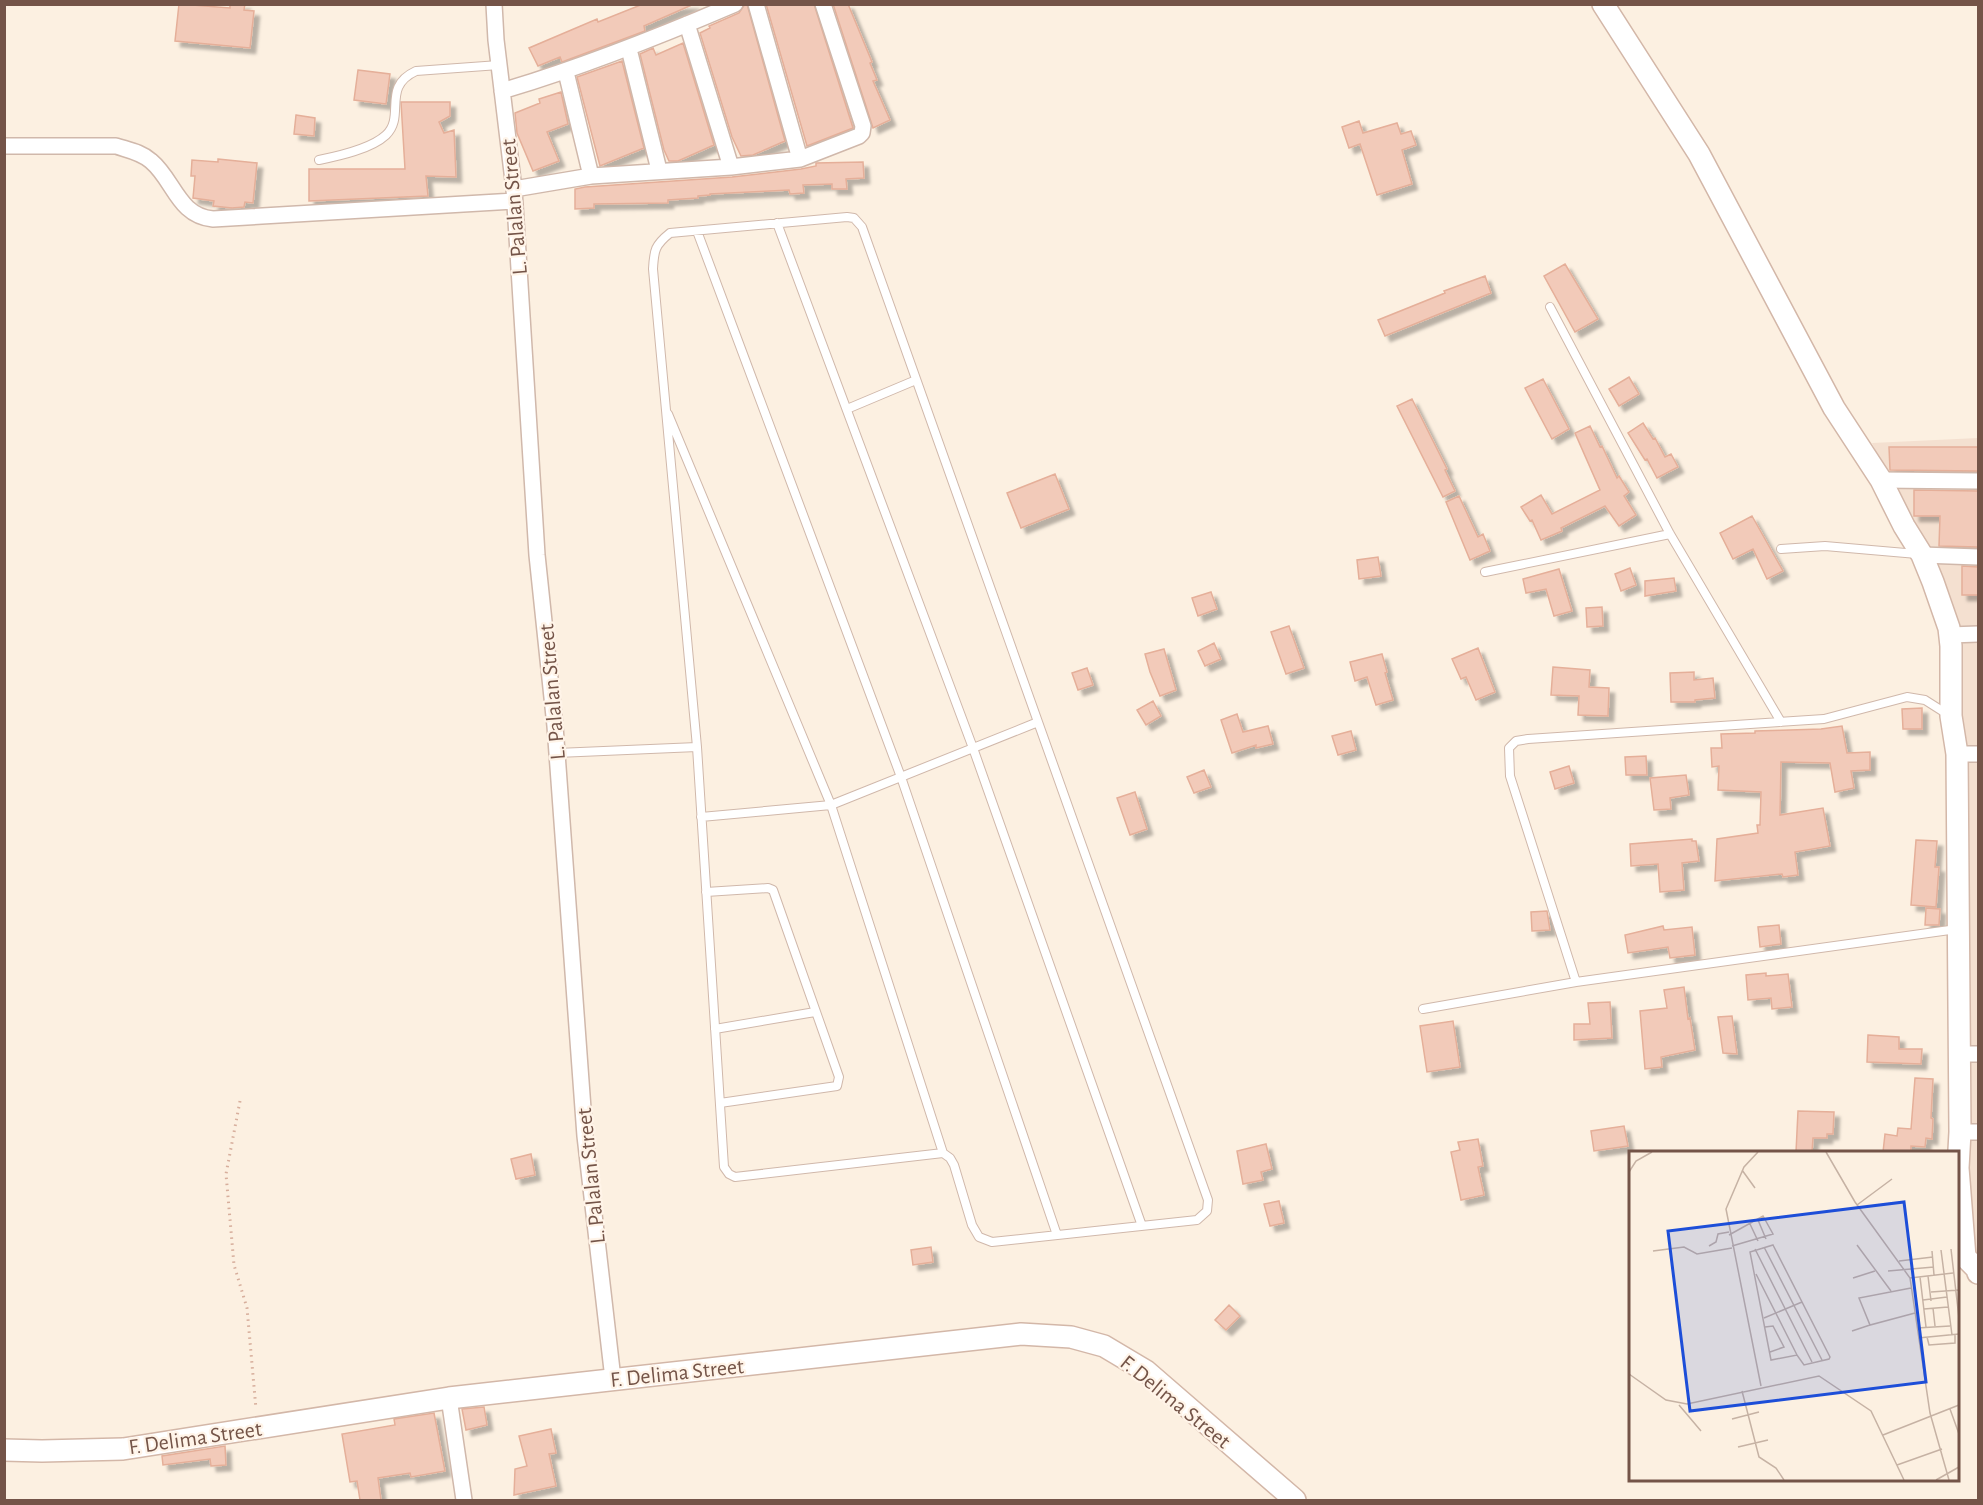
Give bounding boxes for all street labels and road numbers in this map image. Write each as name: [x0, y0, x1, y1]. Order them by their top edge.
street label: L. Palalan Street: [497, 138, 531, 276]
street label: L. Palalan Street: [535, 623, 569, 761]
street label: L. Palalan Street: [573, 1107, 609, 1245]
street label: F. Delima Street: [1116, 1351, 1234, 1453]
street label: F. Delima Street: [609, 1355, 745, 1391]
street label: F. Delima Street: [127, 1418, 263, 1458]

